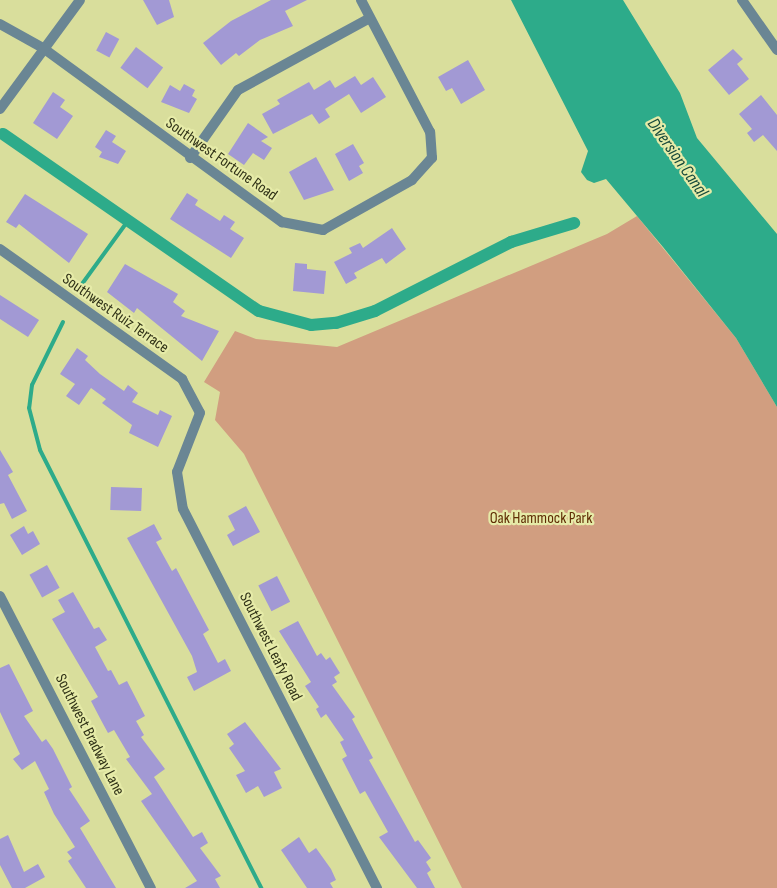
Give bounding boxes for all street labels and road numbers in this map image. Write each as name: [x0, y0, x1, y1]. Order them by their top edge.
street label: Southwest Fortune Road: [162, 114, 280, 206]
street label: Southwest Ruiz Terrace: [58, 270, 172, 358]
street label: Southwest Leafy Road: [234, 590, 306, 704]
street label: Southwest Bradway Lane: [50, 671, 128, 799]

